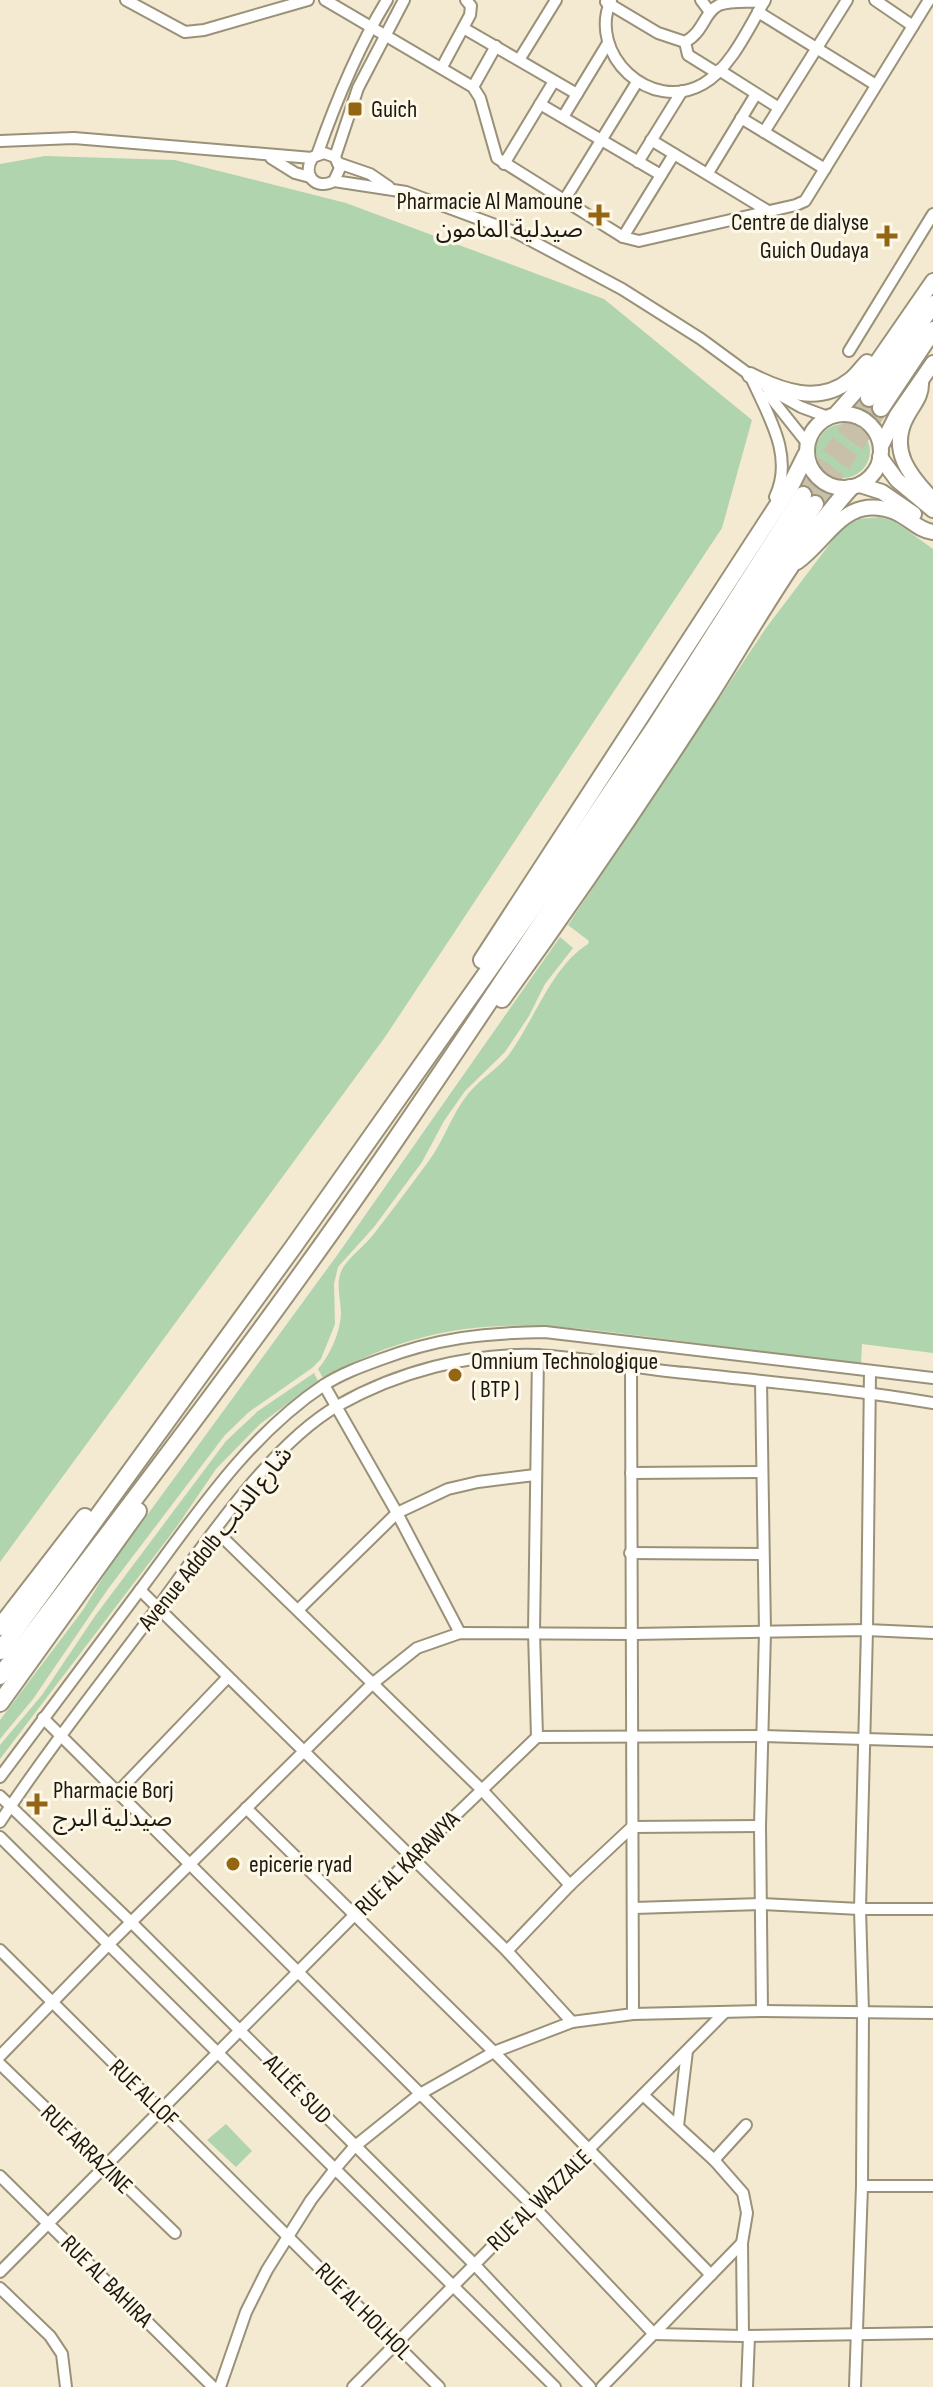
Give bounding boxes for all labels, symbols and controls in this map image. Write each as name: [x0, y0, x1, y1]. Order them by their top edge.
place label: Guich: [371, 95, 417, 124]
marker: Guich: [346, 100, 364, 118]
place label: Pharmacie Al Mamoune صيدلية المامون: [397, 187, 583, 244]
marker: Pharmacie Al Mamoune صيدلية المامون: [590, 206, 608, 224]
place label: Centre de dialyse Guich Oudaya: [731, 208, 869, 265]
marker: Centre de dialyse Guich Oudaya: [876, 225, 898, 247]
place label: Omnium Technologique ( BTP ): [471, 1347, 658, 1404]
marker: Omnium Technologique ( BTP ): [446, 1366, 464, 1384]
street label: Avenue Addolb شارع الدلب: [132, 1440, 300, 1638]
place label: Pharmacie Borj صيدلية البرج: [53, 1776, 174, 1835]
marker: Pharmacie Borj صيدلية البرج: [28, 1795, 46, 1813]
street label: RUE AL KARAWYA: [349, 1804, 466, 1922]
place label: epicerie ryad: [249, 1850, 352, 1879]
marker: epicerie ryad: [224, 1855, 242, 1873]
street label: ALLÉE SUD: [257, 2048, 338, 2130]
street label: RUE ALLOF: [103, 2053, 184, 2133]
street label: RUE ARRAZINE: [35, 2099, 139, 2200]
street label: RUE AL WAZZALE: [481, 2143, 598, 2257]
street label: RUE AL BAHIRA: [54, 2229, 159, 2334]
street label: RUE AL HOLHOL: [309, 2257, 418, 2366]

